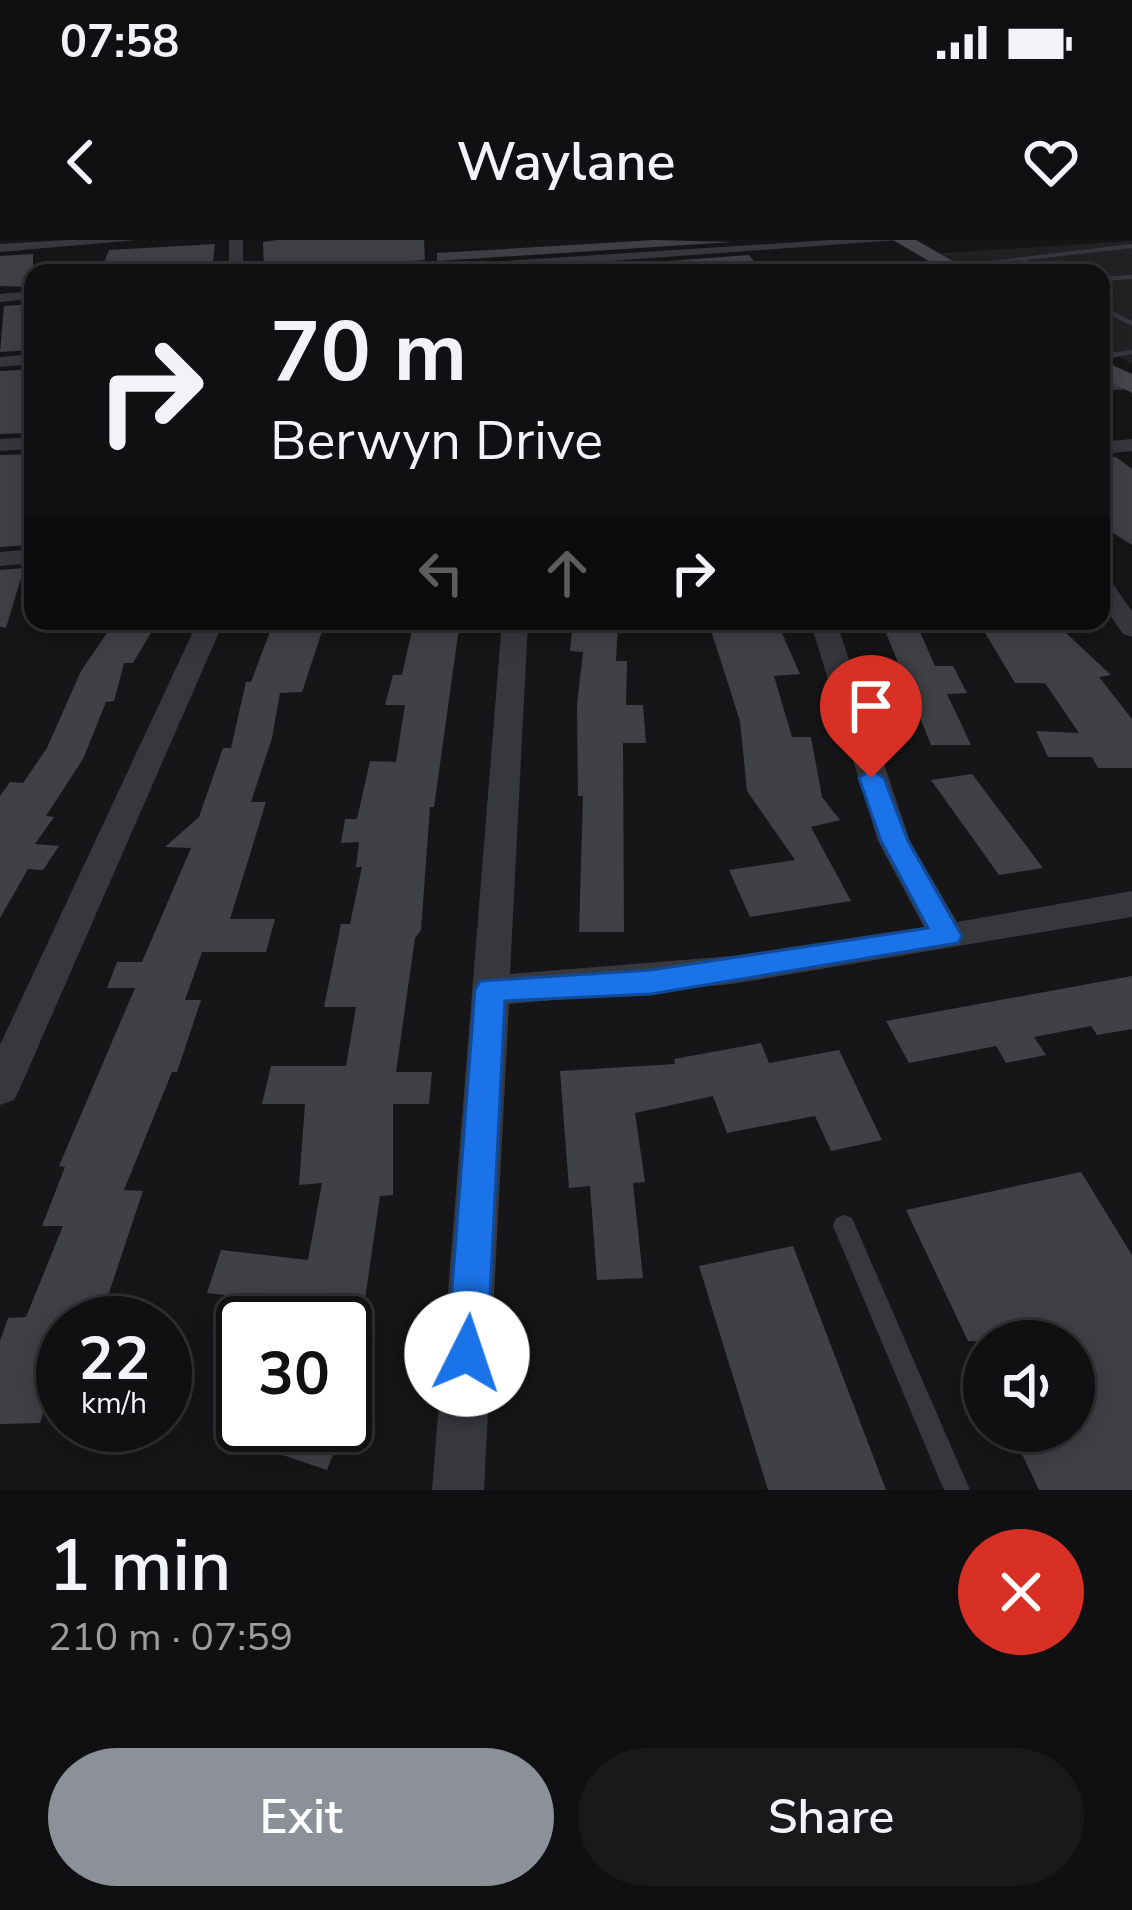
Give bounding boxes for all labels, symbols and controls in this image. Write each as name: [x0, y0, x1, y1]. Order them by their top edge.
text: 07:58: [60, 12, 179, 73]
text: Waylane: [456, 125, 676, 199]
icon: back: [48, 129, 114, 195]
icon: heart: [1018, 129, 1084, 195]
text: 70 m: [270, 295, 467, 410]
icon: right: [72, 312, 228, 468]
text: Berwyn Drive: [270, 404, 603, 478]
icon: left: [408, 540, 474, 606]
icon: ahead: [534, 540, 600, 606]
icon: right: [660, 540, 726, 606]
pin: [820, 655, 922, 778]
icon: arrive: [838, 673, 904, 739]
position arrow: [404, 1291, 530, 1417]
speed limit sign: 30: [216, 1296, 372, 1452]
text: 22: [78, 1318, 150, 1400]
map controls: [963, 1320, 1095, 1452]
button: sound: [963, 1320, 1095, 1452]
text: km/h: [81, 1383, 147, 1424]
text: 1 min: [48, 1517, 231, 1615]
button: close: [958, 1529, 1084, 1655]
text: 210 m · 07:59: [48, 1611, 293, 1664]
button: Exit: [48, 1748, 554, 1886]
button: Share: [578, 1748, 1084, 1886]

